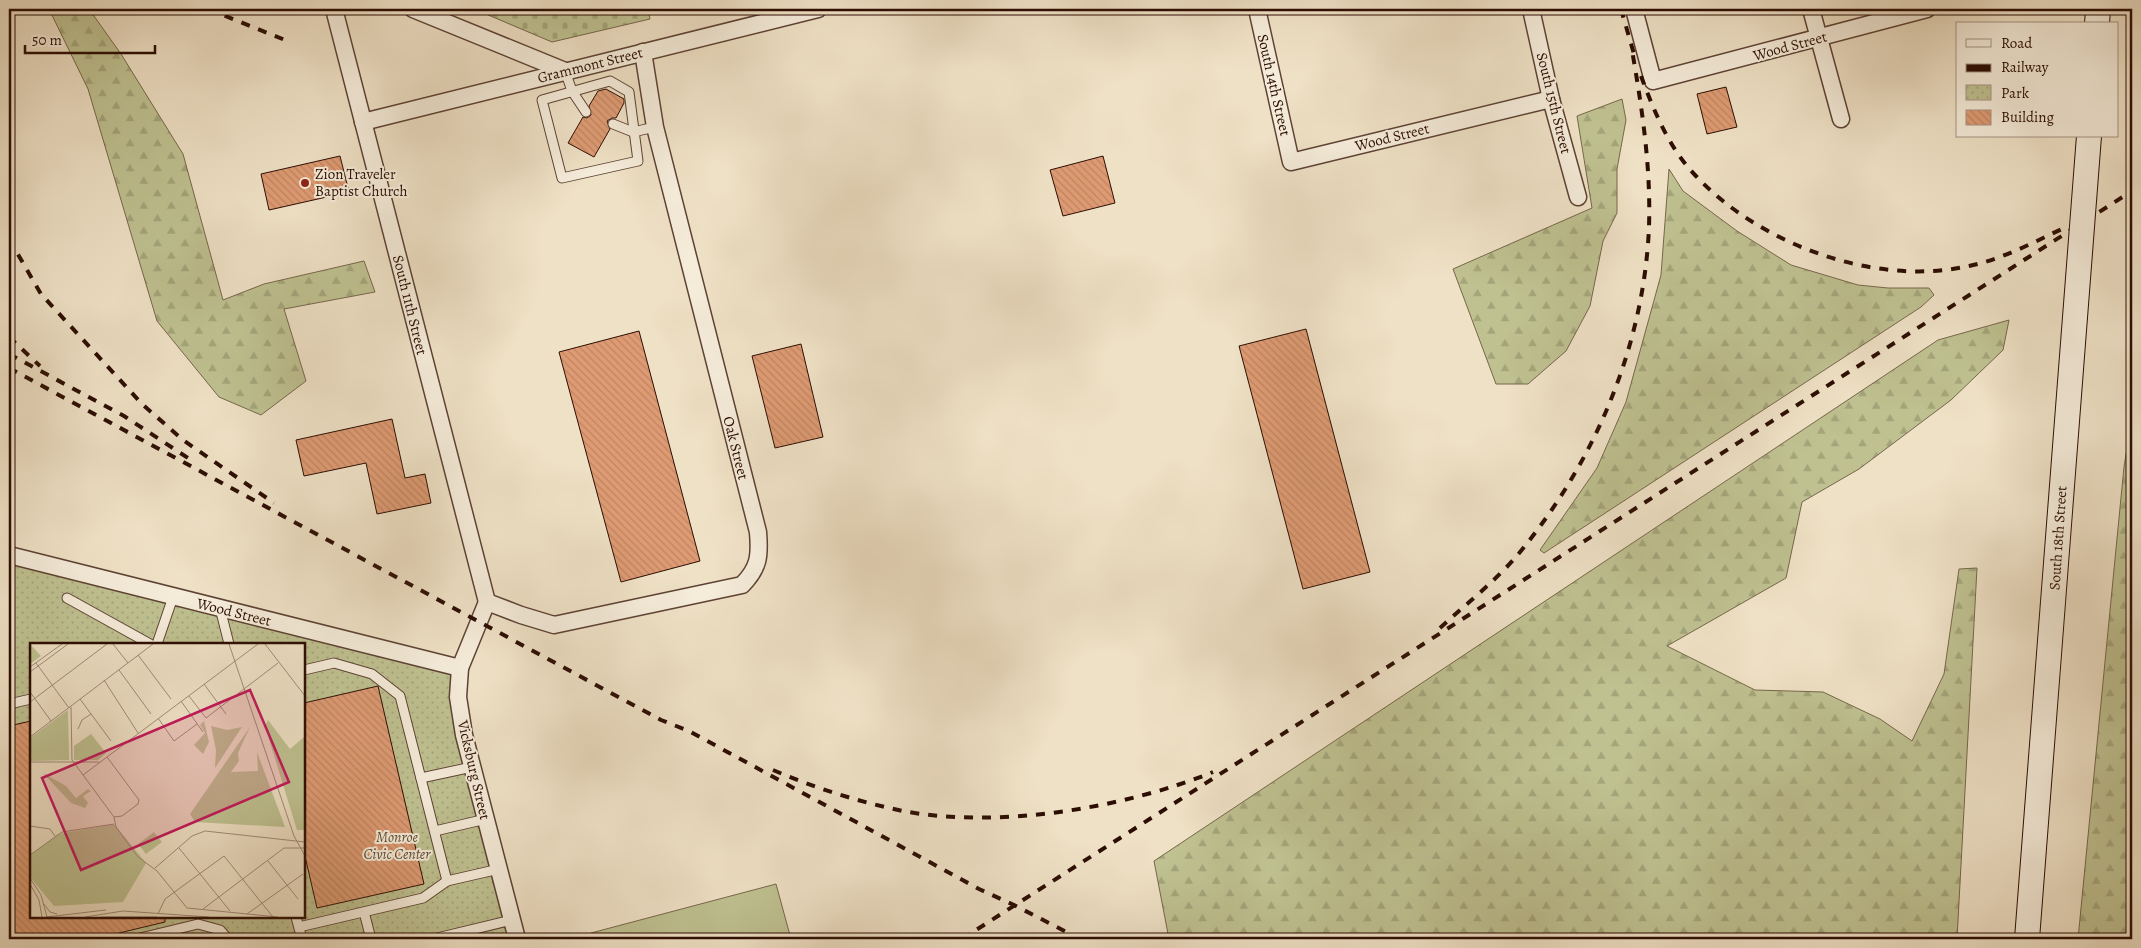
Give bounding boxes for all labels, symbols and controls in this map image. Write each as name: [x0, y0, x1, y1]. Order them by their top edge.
scale bar: [25, 22, 155, 54]
legend: [1956, 22, 2118, 138]
street label: Wood Street: [1750, 27, 1829, 66]
text: 50 m: [32, 30, 62, 50]
street label: South 14th Street: [1253, 32, 1295, 138]
text: Road: [2001, 33, 2033, 53]
street label: Grammont Street: [535, 42, 645, 88]
street label: South 15th Street: [1532, 50, 1576, 156]
text: Railway: [2001, 57, 2049, 77]
text: Park: [2001, 83, 2030, 103]
text: Building: [2001, 107, 2054, 127]
street label: Wood Street: [1352, 118, 1431, 156]
place label: Zion Traveler Baptist Church: [315, 164, 407, 201]
marker: Zion Traveler Baptist Church: [299, 177, 311, 189]
street label: South 11th Street: [388, 253, 432, 357]
street label: Oak Street: [718, 414, 754, 482]
street label: South 18th Street: [2044, 485, 2072, 591]
street label: Wood Street: [194, 593, 273, 631]
inset map: [30, 643, 305, 918]
street label: Vicksburg Street: [453, 717, 495, 822]
park label: Monroe Civic Center: [364, 827, 431, 864]

